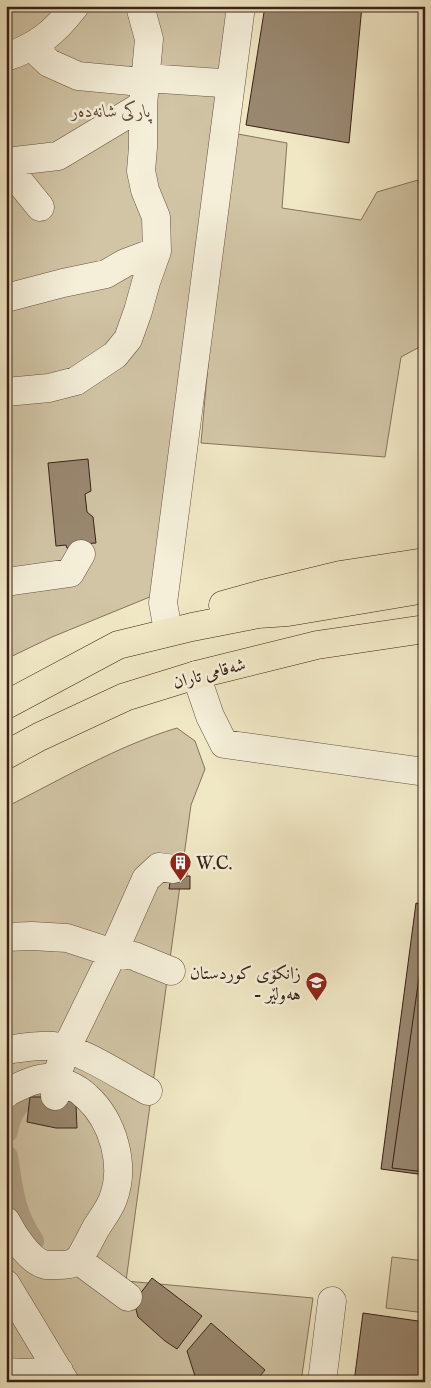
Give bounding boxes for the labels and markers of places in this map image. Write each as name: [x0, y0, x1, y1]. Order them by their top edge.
building icon: W.C.: [168, 851, 192, 882]
place label: W.C.: [196, 853, 232, 876]
place label: زانکۆی کوردستان - هەولێر: [190, 963, 301, 1007]
school or university icon: زانکۆی کوردستان - هەولێر: [305, 971, 329, 1002]

